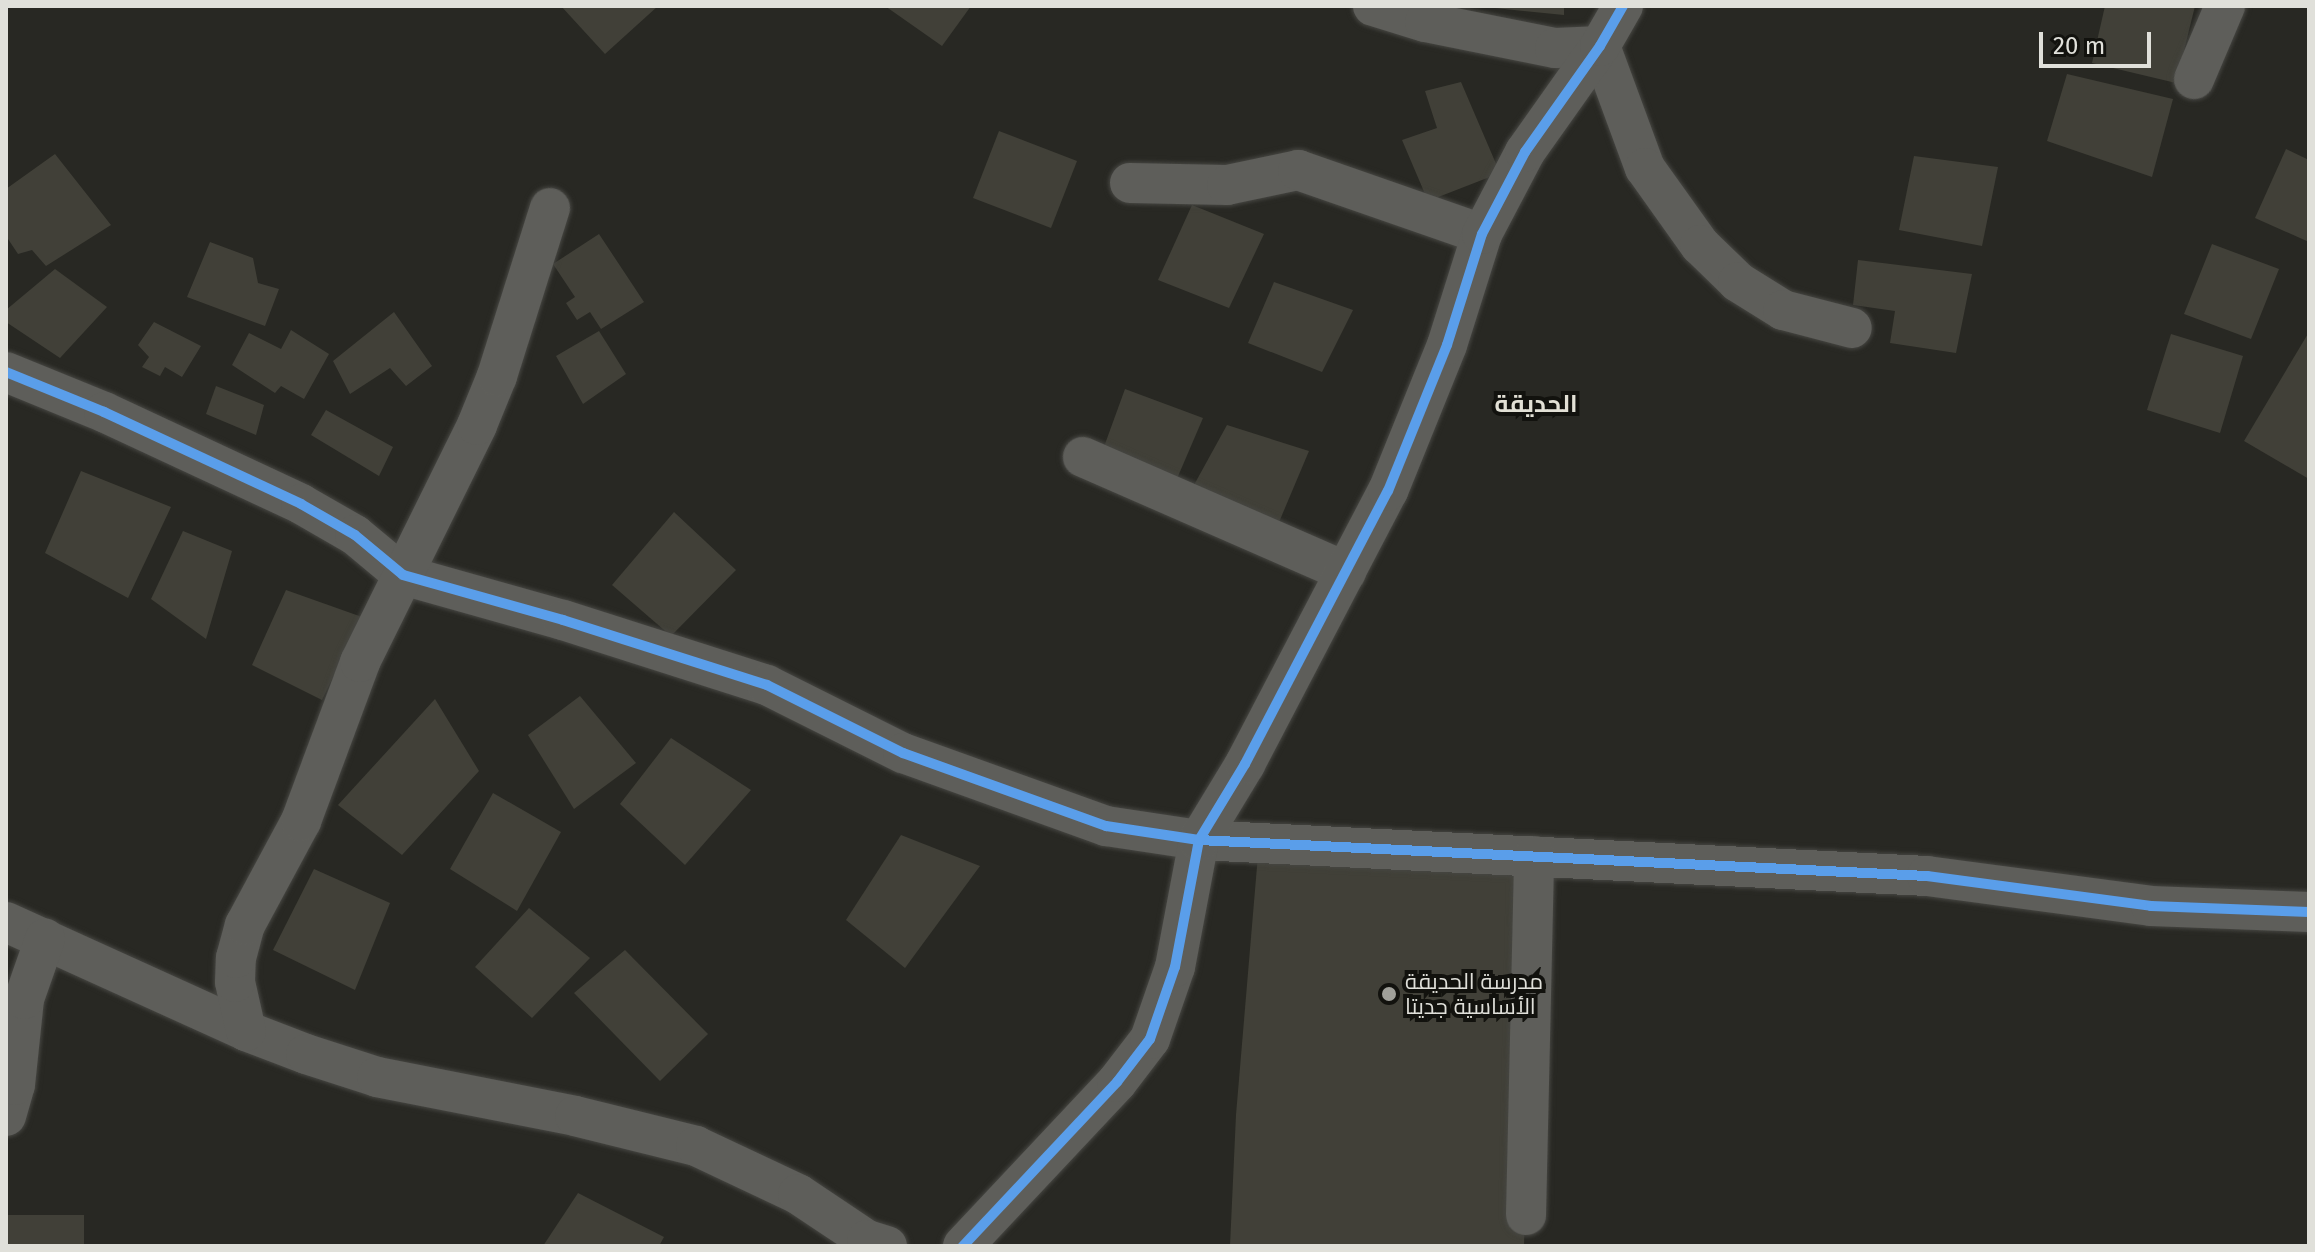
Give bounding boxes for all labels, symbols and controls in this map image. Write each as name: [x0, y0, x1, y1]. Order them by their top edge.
scale bar: [2043, 16, 2155, 66]
text: 20 m: [2053, 32, 2105, 60]
district label: الحديقة: [1495, 391, 1577, 419]
place label: مدرسة الحديقة الأساسية جديتا: [1405, 968, 1543, 1020]
marker: مدرسة الحديقة الأساسية جديتا: [1380, 985, 1398, 1003]

